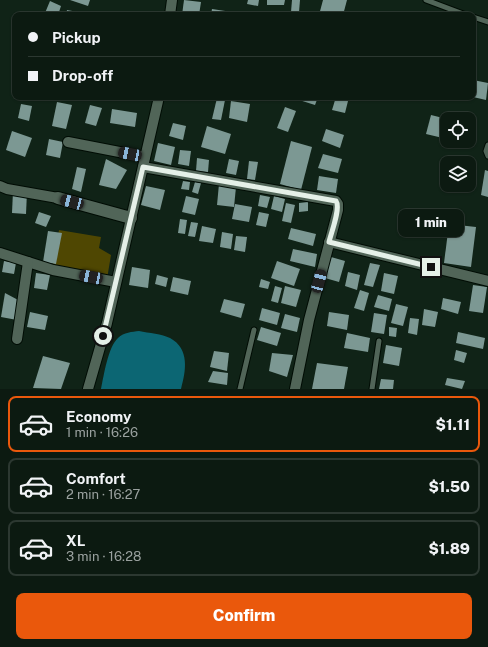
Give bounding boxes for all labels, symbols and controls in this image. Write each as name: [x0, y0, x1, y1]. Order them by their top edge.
text: Pickup: [52, 29, 101, 46]
text: Drop-off: [52, 67, 113, 84]
map controls: [440, 112, 476, 192]
button: locate: [440, 112, 476, 148]
car: [117, 146, 143, 162]
button: layers: [440, 156, 476, 192]
car: [59, 193, 85, 211]
callout: 1 min: [398, 209, 464, 237]
text: 1 min: [415, 215, 447, 230]
route end: [422, 258, 440, 276]
car: [310, 268, 328, 294]
car: [78, 269, 104, 285]
route start: [94, 327, 112, 345]
icon: car: [18, 406, 54, 442]
text: Economy: [66, 408, 131, 425]
text: $1.11: [436, 416, 470, 433]
text: 1 min · 16:26: [66, 425, 138, 440]
icon: car: [18, 468, 54, 504]
text: Comfort: [66, 470, 126, 487]
text: $1.50: [428, 478, 470, 495]
text: 2 min · 16:27: [66, 487, 140, 502]
icon: car: [18, 530, 54, 566]
text: XL: [66, 532, 85, 549]
text: $1.89: [428, 540, 470, 557]
text: 3 min · 16:28: [66, 549, 141, 564]
button: Confirm: [16, 593, 472, 639]

